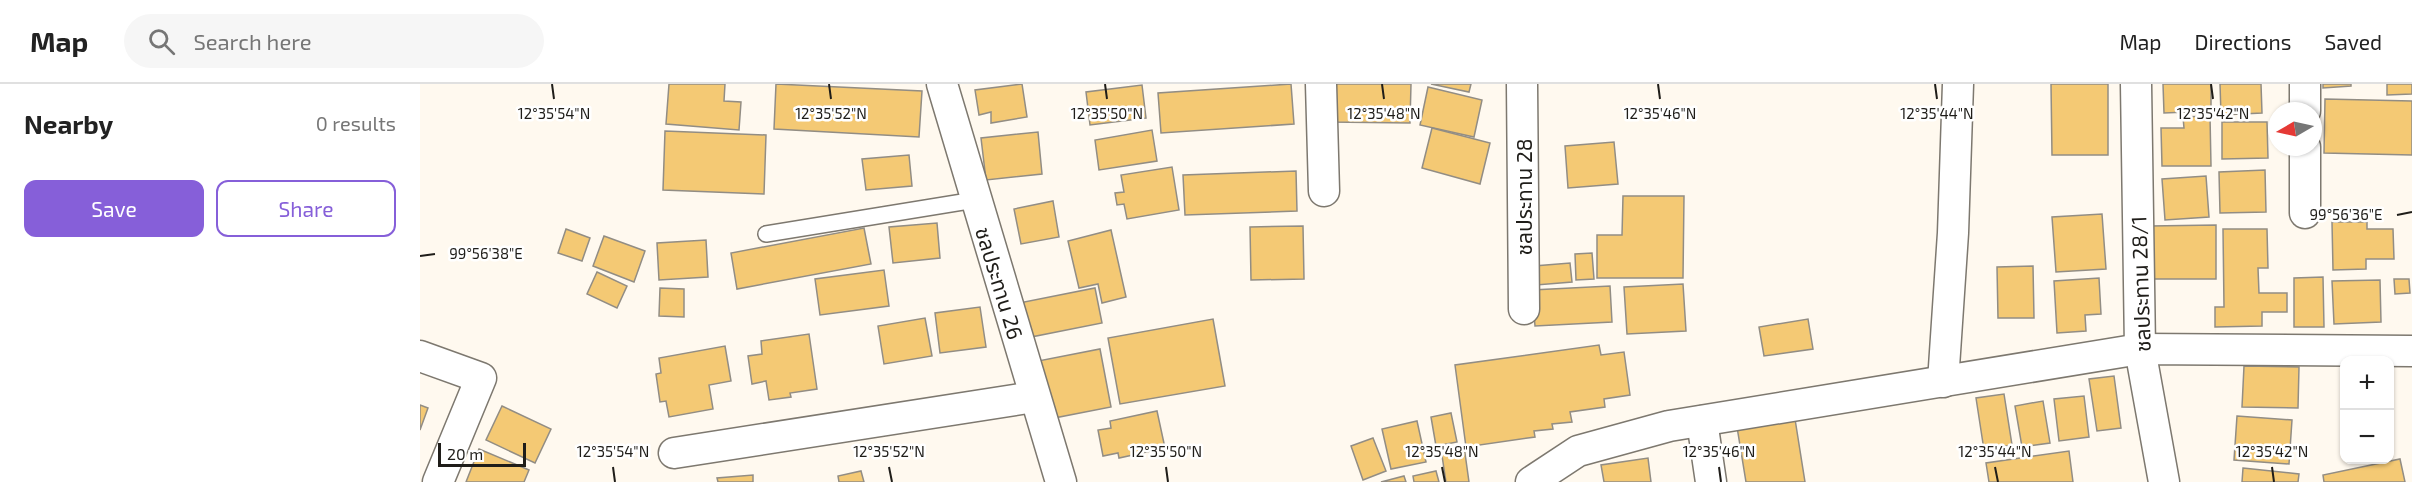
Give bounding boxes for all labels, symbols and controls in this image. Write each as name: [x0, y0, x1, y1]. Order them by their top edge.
search box: [124, 14, 544, 68]
text: Map: [30, 24, 88, 58]
icon: search: [145, 25, 178, 58]
text: Search here: [193, 28, 312, 54]
text: Map: [2119, 29, 2162, 54]
text: Directions: [2195, 29, 2291, 54]
text: Saved: [2324, 29, 2382, 54]
north arrow: [2268, 102, 2322, 156]
text: 12°35'54"N: [518, 104, 590, 122]
text: 12°35'52"N: [795, 104, 867, 122]
text: 12°35'50"N: [1071, 104, 1143, 122]
text: 12°35'48"N: [1347, 104, 1421, 122]
text: 12°35'46"N: [1624, 104, 1696, 122]
text: 12°35'44"N: [1900, 104, 1974, 122]
text: 12°35'42"N: [2177, 104, 2249, 122]
text: Nearby: [24, 108, 113, 139]
text: 0 results: [316, 111, 396, 135]
street label: ชลประทาน 28: [1511, 138, 1536, 256]
button: Save: [24, 180, 204, 237]
button: Share: [216, 180, 396, 237]
text: 99°56'36"E: [2310, 205, 2382, 223]
street label: ชลประทาน 28/1: [2125, 215, 2155, 353]
street label: ชลประทาน 26: [971, 224, 1029, 342]
text: 99°56'38"E: [449, 244, 523, 262]
map controls: [2340, 356, 2394, 464]
button: +: [2340, 356, 2394, 410]
button: −: [2340, 410, 2394, 464]
scale bar: [438, 440, 526, 468]
text: 12°35'54"N: [577, 442, 649, 460]
text: 12°35'52"N: [853, 442, 925, 460]
text: 12°35'50"N: [1130, 442, 1202, 460]
text: 12°35'48"N: [1405, 442, 1479, 460]
text: 12°35'46"N: [1683, 442, 1755, 460]
text: 12°35'44"N: [1958, 442, 2032, 460]
text: 12°35'42"N: [2236, 442, 2308, 460]
text: 20 m: [447, 444, 483, 463]

